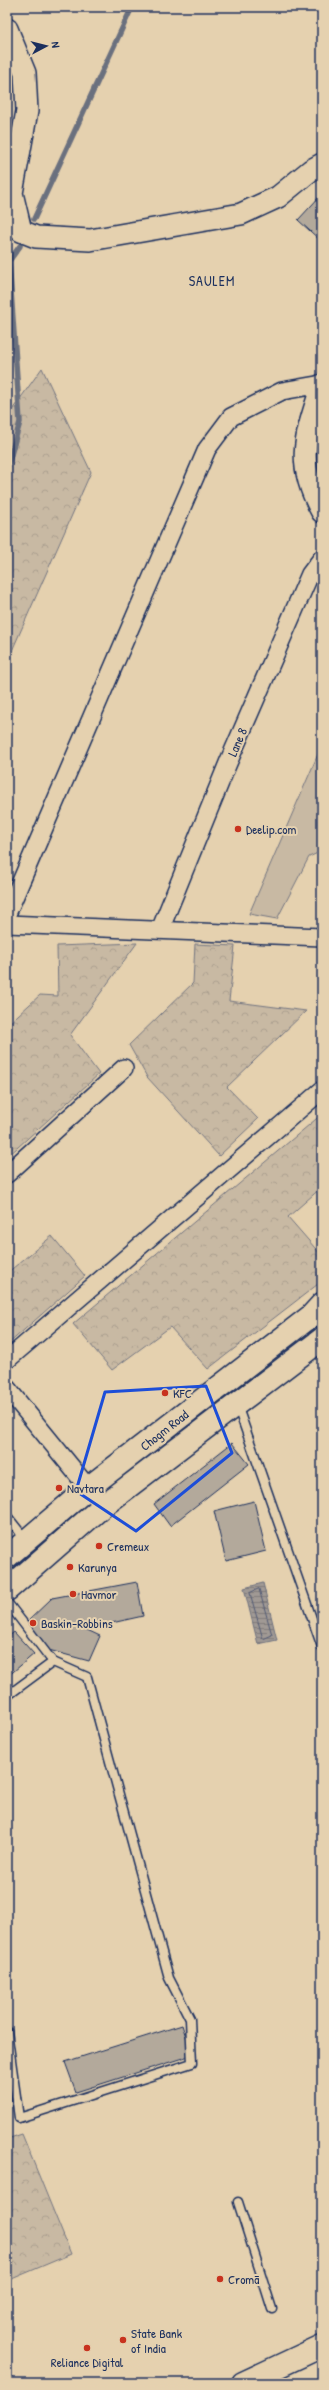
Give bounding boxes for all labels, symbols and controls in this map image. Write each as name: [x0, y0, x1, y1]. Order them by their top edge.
north arrow: [26, 26, 66, 66]
text: N: [49, 41, 63, 49]
district label: SAULEM: [189, 271, 235, 290]
street label: Lane 8: [223, 725, 251, 759]
place label: Deelip.com: [246, 820, 297, 838]
marker: Deelip.com: [233, 824, 243, 834]
place label: KFC: [173, 1384, 192, 1402]
marker: KFC: [160, 1388, 170, 1398]
street label: Chogm Road: [136, 1405, 192, 1455]
place label: Navtara: [67, 1479, 104, 1497]
marker: Navtara: [54, 1483, 64, 1493]
place label: Cremeux: [107, 1537, 150, 1555]
marker: Cremeux: [94, 1541, 104, 1551]
place label: Karunya: [78, 1558, 117, 1576]
marker: Karunya: [65, 1562, 75, 1572]
place label: Havmor: [81, 1585, 116, 1603]
marker: Havmor: [68, 1589, 78, 1599]
place label: Baskin-Robbins: [41, 1614, 113, 1632]
marker: Baskin-Robbins: [28, 1618, 38, 1628]
place label: Cromā: [228, 2270, 259, 2288]
marker: Cromā: [215, 2274, 225, 2284]
place label: State Bank of India: [131, 2324, 183, 2357]
marker: State Bank of India: [118, 2335, 128, 2345]
marker: Reliance Digital: [82, 2343, 92, 2353]
place label: Reliance Digital: [51, 2353, 124, 2371]

